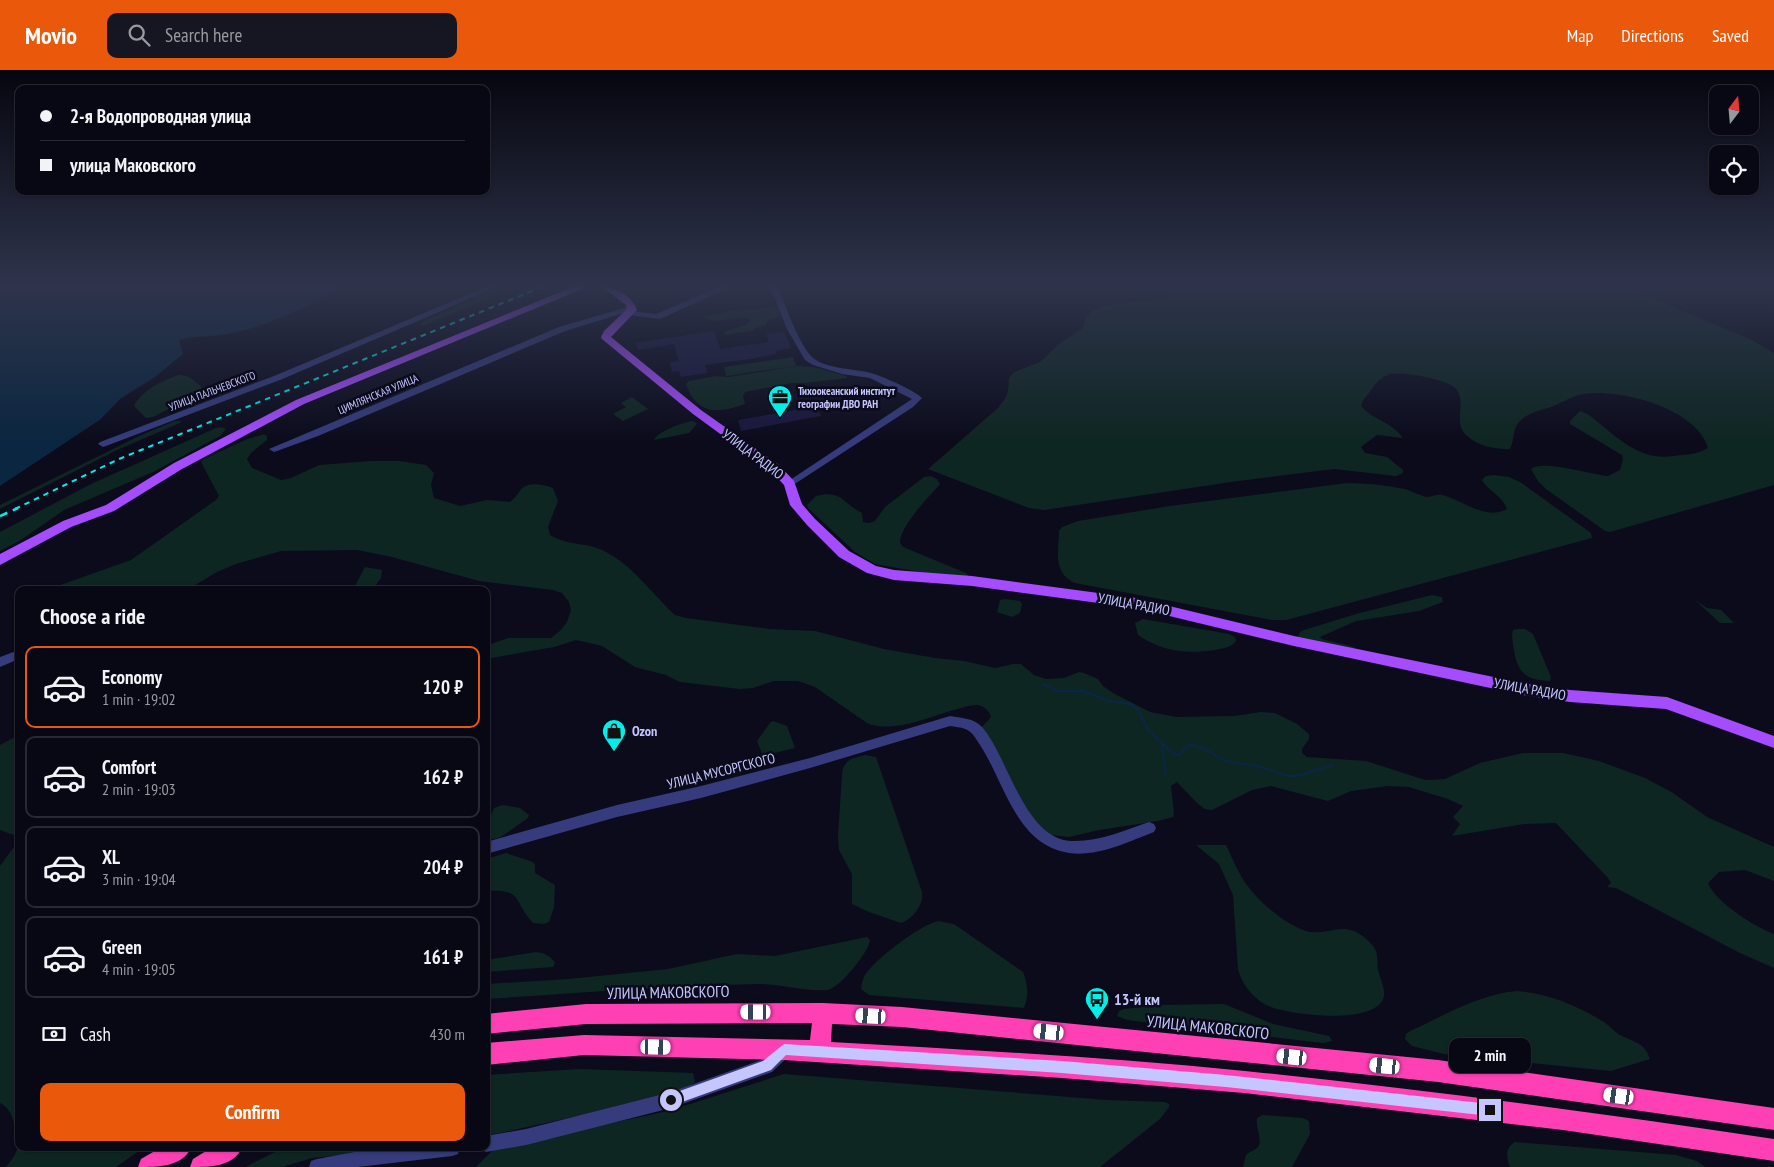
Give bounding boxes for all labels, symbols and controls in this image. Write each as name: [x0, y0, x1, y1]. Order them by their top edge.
search box: [107, 13, 457, 58]
text: Movio: [25, 20, 77, 51]
icon: search: [125, 21, 153, 49]
text: Search here: [165, 23, 242, 47]
text: Map: [1567, 24, 1593, 47]
text: Directions: [1621, 24, 1684, 47]
text: Saved: [1712, 24, 1749, 47]
north arrow: [1709, 85, 1759, 135]
map controls: [1709, 85, 1759, 195]
text: 2-я Водопроводная улица: [70, 104, 251, 128]
button: locate: [1709, 145, 1759, 195]
text: улица Маковского: [70, 153, 196, 177]
street label: УЛИЦА ПАЛЬЧЕВСКОГО: [167, 368, 257, 414]
street label: ЦИМЛЯНСКАЯ УЛИЦА: [336, 370, 421, 417]
office icon: Тихоокеанский институт географии ДВО РАН: [767, 384, 793, 418]
place label: Тихоокеанский институт географии ДВО РАН: [798, 384, 895, 411]
street label: УЛИЦА РАДИО: [719, 425, 788, 483]
street label: УЛИЦА РАДИО: [1097, 589, 1172, 619]
text: Choose a ride: [40, 602, 145, 630]
icon: car: [42, 665, 87, 710]
text: Economy: [102, 665, 162, 689]
street label: УЛИЦА РАДИО: [1493, 674, 1568, 704]
text: 120 ₽: [423, 675, 463, 699]
text: 1 min · 19:02: [102, 689, 176, 709]
shop icon: Ozon: [601, 718, 627, 752]
place label: Ozon: [632, 722, 657, 740]
street label: УЛИЦА МУСОРГСКОГО: [665, 749, 777, 793]
icon: car: [42, 755, 87, 800]
text: Comfort: [102, 755, 156, 779]
text: 162 ₽: [423, 765, 463, 789]
text: 2 min · 19:03: [102, 779, 176, 799]
icon: car: [42, 845, 87, 890]
text: XL: [102, 845, 120, 869]
text: 204 ₽: [423, 855, 463, 879]
text: 3 min · 19:04: [102, 869, 176, 889]
icon: car: [42, 935, 87, 980]
text: Green: [102, 935, 142, 959]
text: 161 ₽: [423, 945, 463, 969]
text: 4 min · 19:05: [102, 959, 176, 979]
street label: УЛИЦА МАКОВСКОГО: [606, 981, 730, 1003]
bus stop icon: 13-й км: [1084, 986, 1110, 1020]
place label: 13-й км: [1114, 989, 1160, 1009]
car: [741, 1005, 771, 1020]
car: [855, 1008, 886, 1024]
street label: УЛИЦА МАКОВСКОГО: [1146, 1011, 1270, 1043]
icon: cash: [40, 1020, 68, 1048]
text: Cash: [80, 1022, 111, 1046]
car: [1033, 1023, 1064, 1041]
text: 430 m: [430, 1024, 465, 1044]
callout: 2 min: [1449, 1038, 1531, 1072]
car: [640, 1039, 671, 1055]
text: 2 min: [1474, 1045, 1506, 1065]
car: [1276, 1048, 1307, 1066]
car: [1369, 1057, 1400, 1075]
button: Confirm: [40, 1083, 465, 1141]
car: [1603, 1086, 1634, 1106]
route start: [660, 1089, 682, 1111]
route end: [1479, 1099, 1501, 1121]

